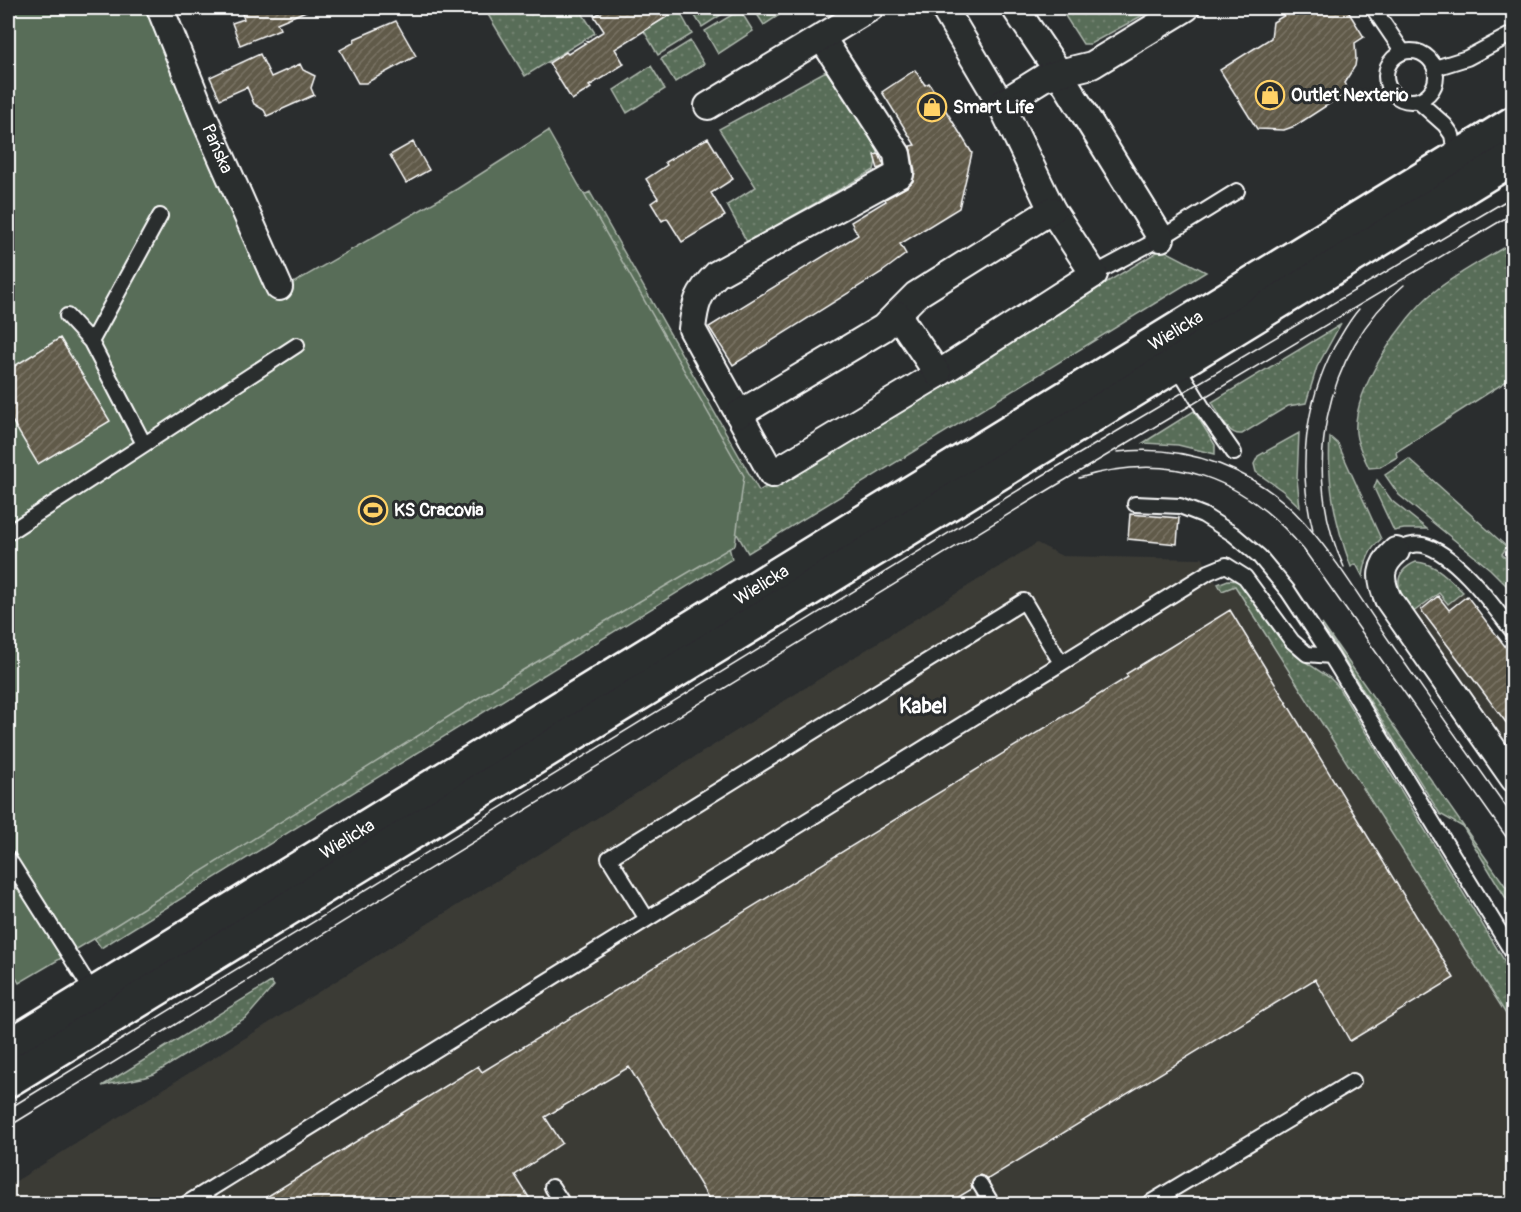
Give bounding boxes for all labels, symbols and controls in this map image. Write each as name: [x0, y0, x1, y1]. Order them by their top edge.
shop icon: Outlet Nexterio: [1254, 79, 1286, 111]
place label: Outlet Nexterio: [1291, 84, 1409, 107]
shop icon: Smart Life: [916, 91, 948, 123]
place label: Smart Life: [953, 96, 1035, 119]
street label: Pańska: [196, 120, 238, 177]
street label: Wielicka: [1144, 305, 1208, 356]
sports icon: KS Cracovia: [357, 494, 389, 526]
place label: KS Cracovia: [394, 499, 484, 522]
street label: Wielicka: [730, 560, 793, 611]
district label: Kabel: [899, 693, 947, 720]
street label: Wielicka: [316, 814, 379, 865]

